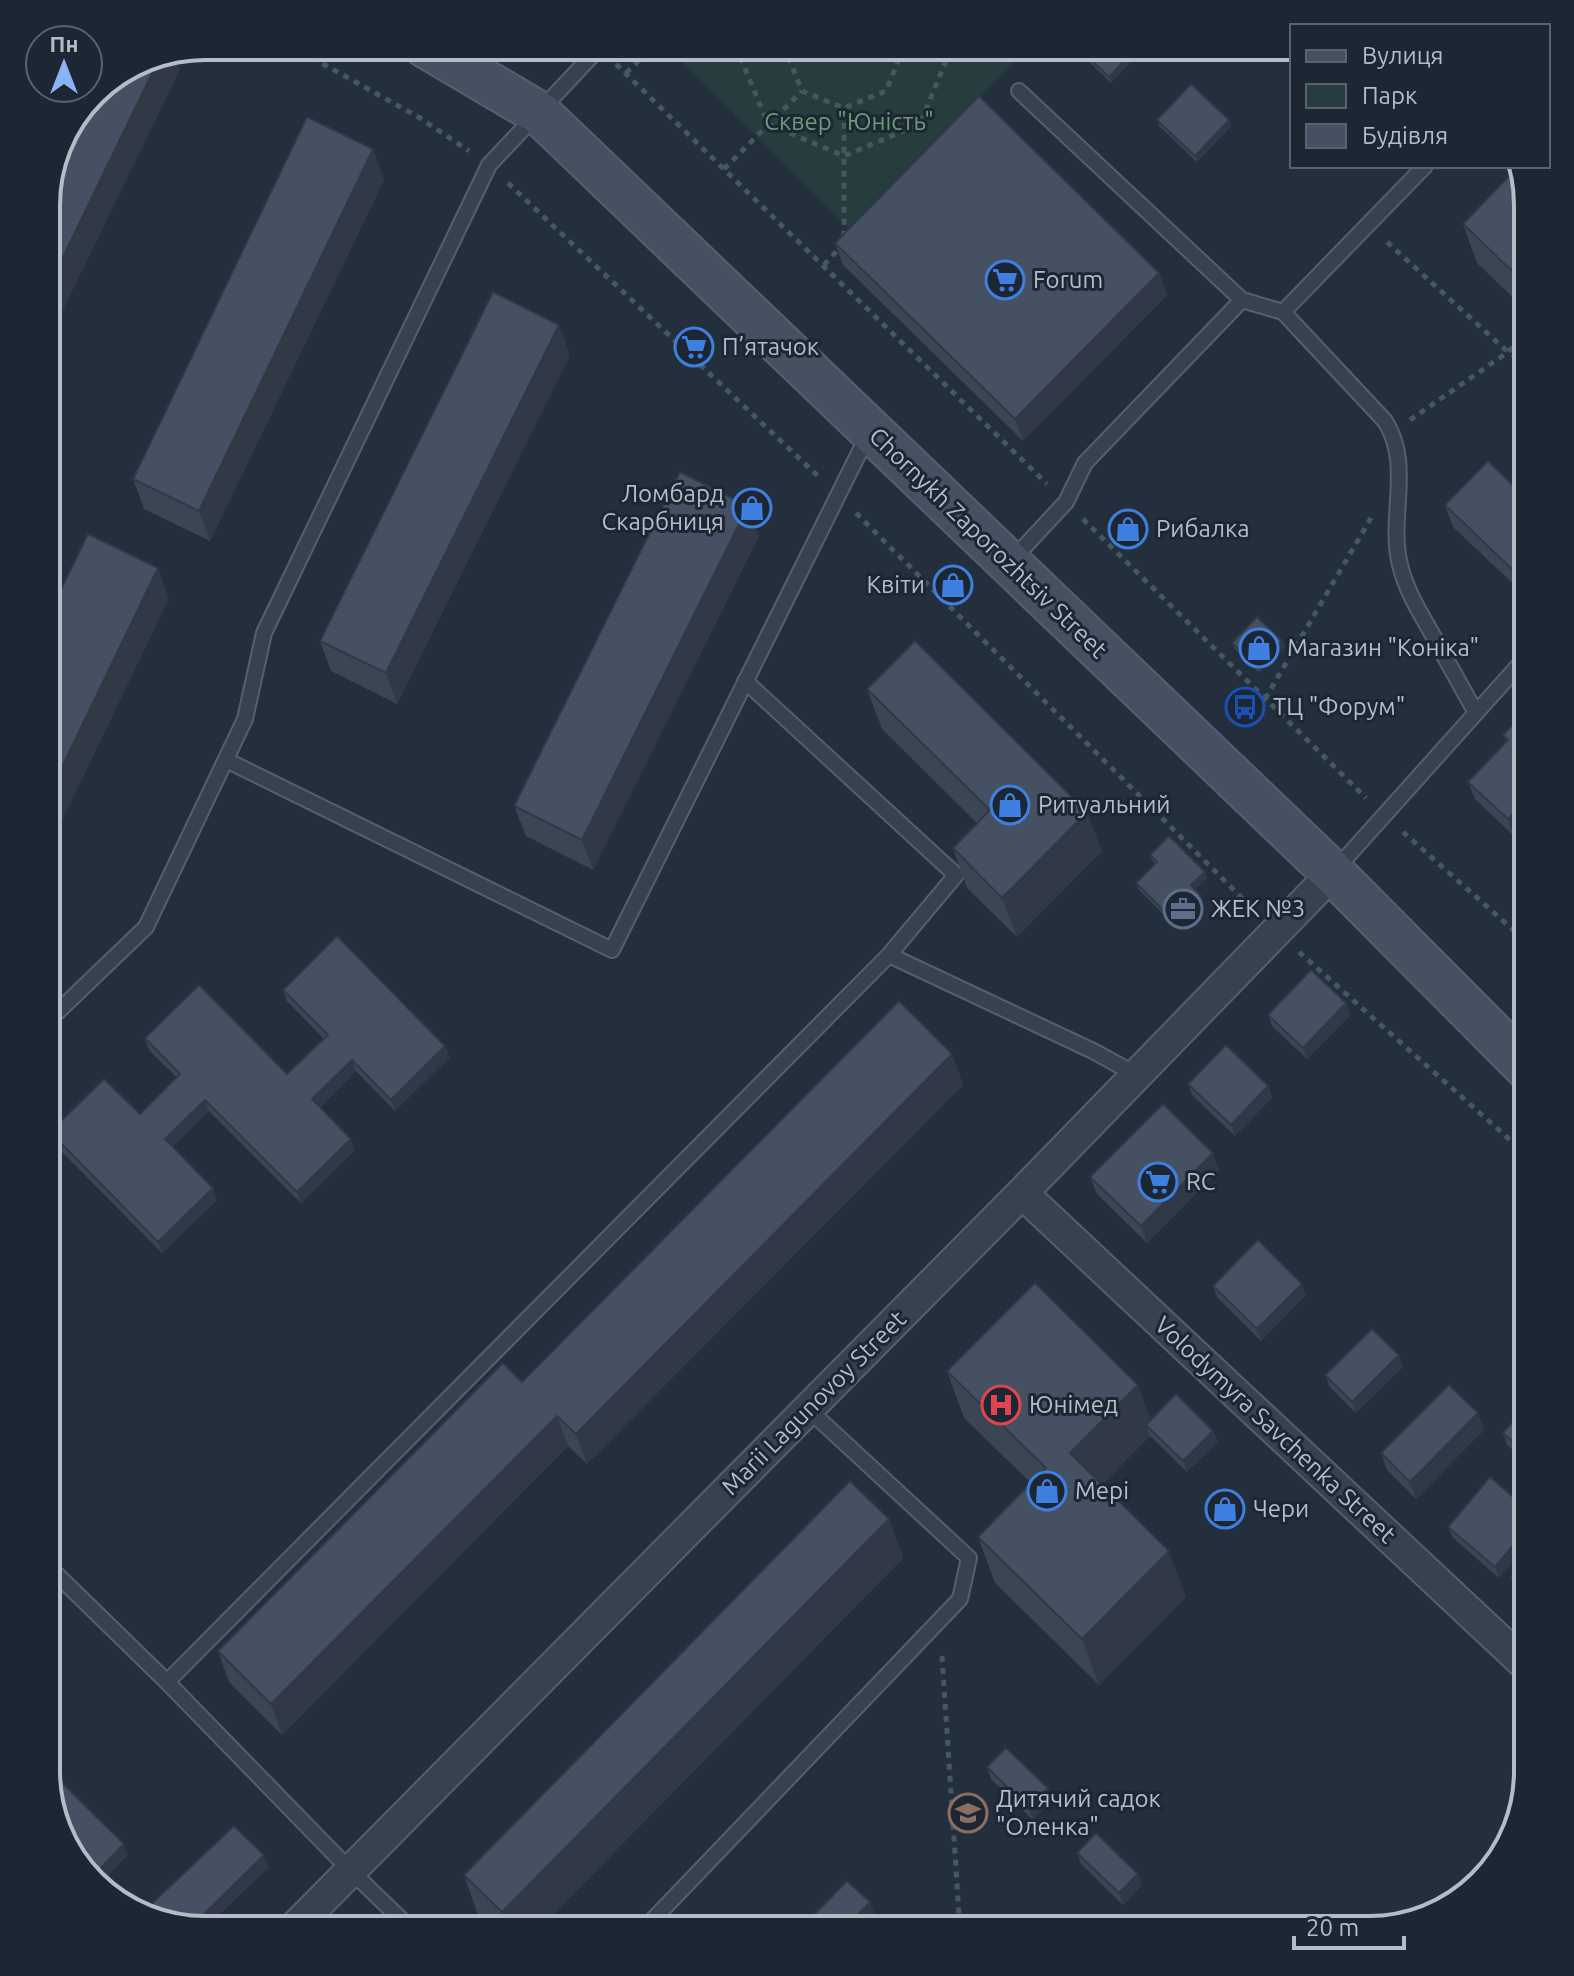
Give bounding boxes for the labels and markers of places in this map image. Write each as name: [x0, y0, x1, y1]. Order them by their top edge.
supermarket icon: Forum: [984, 259, 1026, 301]
place label: Forum: [1033, 266, 1103, 293]
supermarket icon: П’ятачок: [673, 326, 715, 368]
place label: П’ятачок: [722, 333, 819, 360]
place label: Ломбард Скарбниця: [601, 480, 724, 535]
shop icon: Ломбард Скарбниця: [731, 487, 773, 529]
shop icon: Рибалка: [1107, 508, 1149, 550]
place label: Рибалка: [1156, 515, 1250, 542]
shop icon: Квіти: [932, 564, 974, 606]
place label: Квіти: [866, 571, 925, 598]
shop icon: Магазин "Коніка": [1238, 627, 1280, 669]
place label: Магазин "Коніка": [1287, 634, 1479, 661]
bus stop icon: ТЦ "Форум": [1224, 686, 1266, 728]
place label: ТЦ "Форум": [1273, 693, 1405, 720]
shop icon: Ритуальний: [989, 784, 1031, 826]
place label: Ритуальний: [1038, 791, 1171, 818]
office icon: ЖЕК №3: [1162, 888, 1204, 930]
place label: ЖЕК №3: [1211, 895, 1305, 922]
supermarket icon: RC: [1137, 1161, 1179, 1203]
place label: RC: [1186, 1168, 1216, 1195]
hospital icon: Юнімед: [980, 1384, 1022, 1426]
place label: Юнімед: [1029, 1391, 1118, 1418]
shop icon: Мері: [1026, 1470, 1068, 1512]
place label: Мері: [1075, 1477, 1129, 1504]
shop icon: Чери: [1204, 1488, 1246, 1530]
place label: Чери: [1253, 1495, 1309, 1522]
place label: Дитячий садок "Оленка": [996, 1785, 1161, 1840]
school or university icon: Дитячий садок "Оленка": [947, 1792, 989, 1834]

